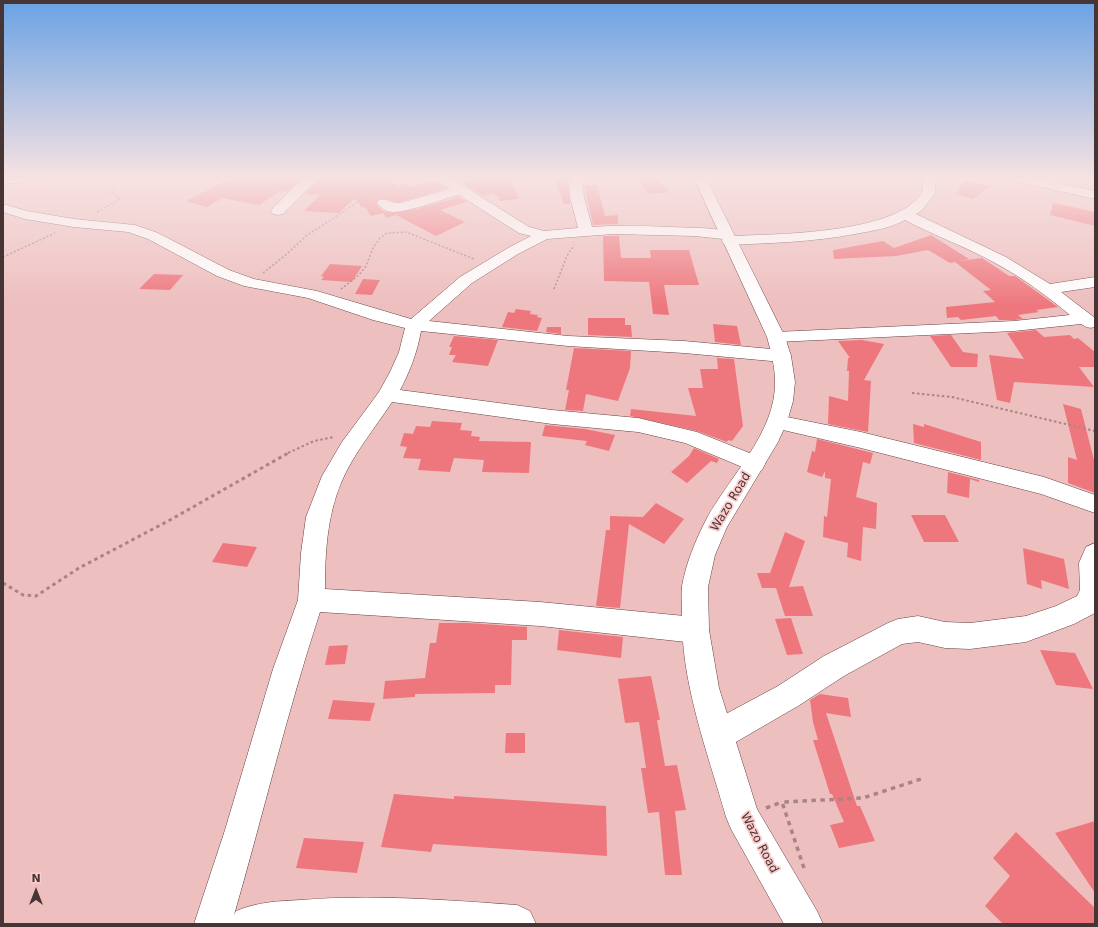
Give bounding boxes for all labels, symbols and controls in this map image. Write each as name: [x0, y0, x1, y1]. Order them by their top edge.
street label: Wazo Road: [708, 470, 754, 534]
street label: Wazo Road: [737, 810, 781, 876]
north arrow: [16, 871, 56, 911]
text: N: [31, 872, 41, 885]

